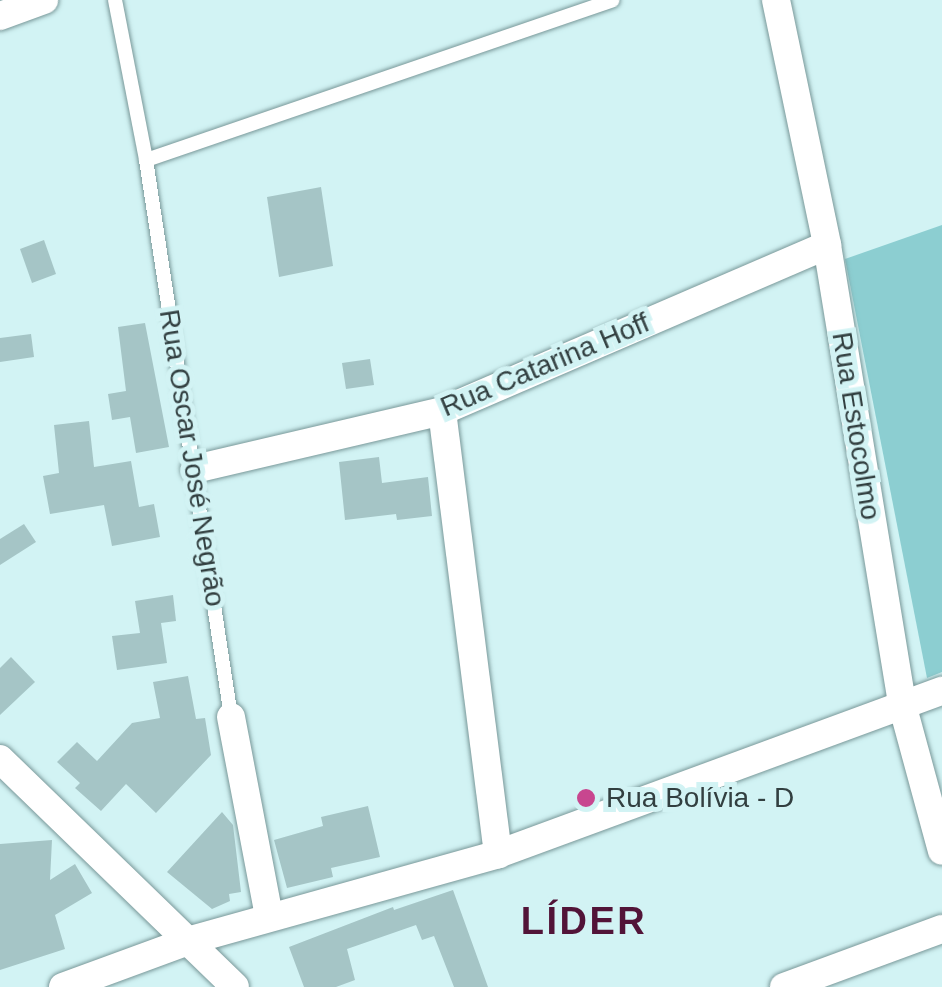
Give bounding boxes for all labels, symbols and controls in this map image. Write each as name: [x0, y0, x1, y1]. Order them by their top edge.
street label: Rua Catarina Hoff: [436, 306, 654, 424]
street label: Rua Oscar José Negrão: [152, 307, 232, 609]
street label: Rua Estocolmo: [825, 330, 887, 522]
place label: Rua Bolívia - D: [606, 781, 794, 815]
marker: Rua Bolívia - D: [575, 787, 597, 809]
district label: LÍDER: [521, 899, 647, 945]

